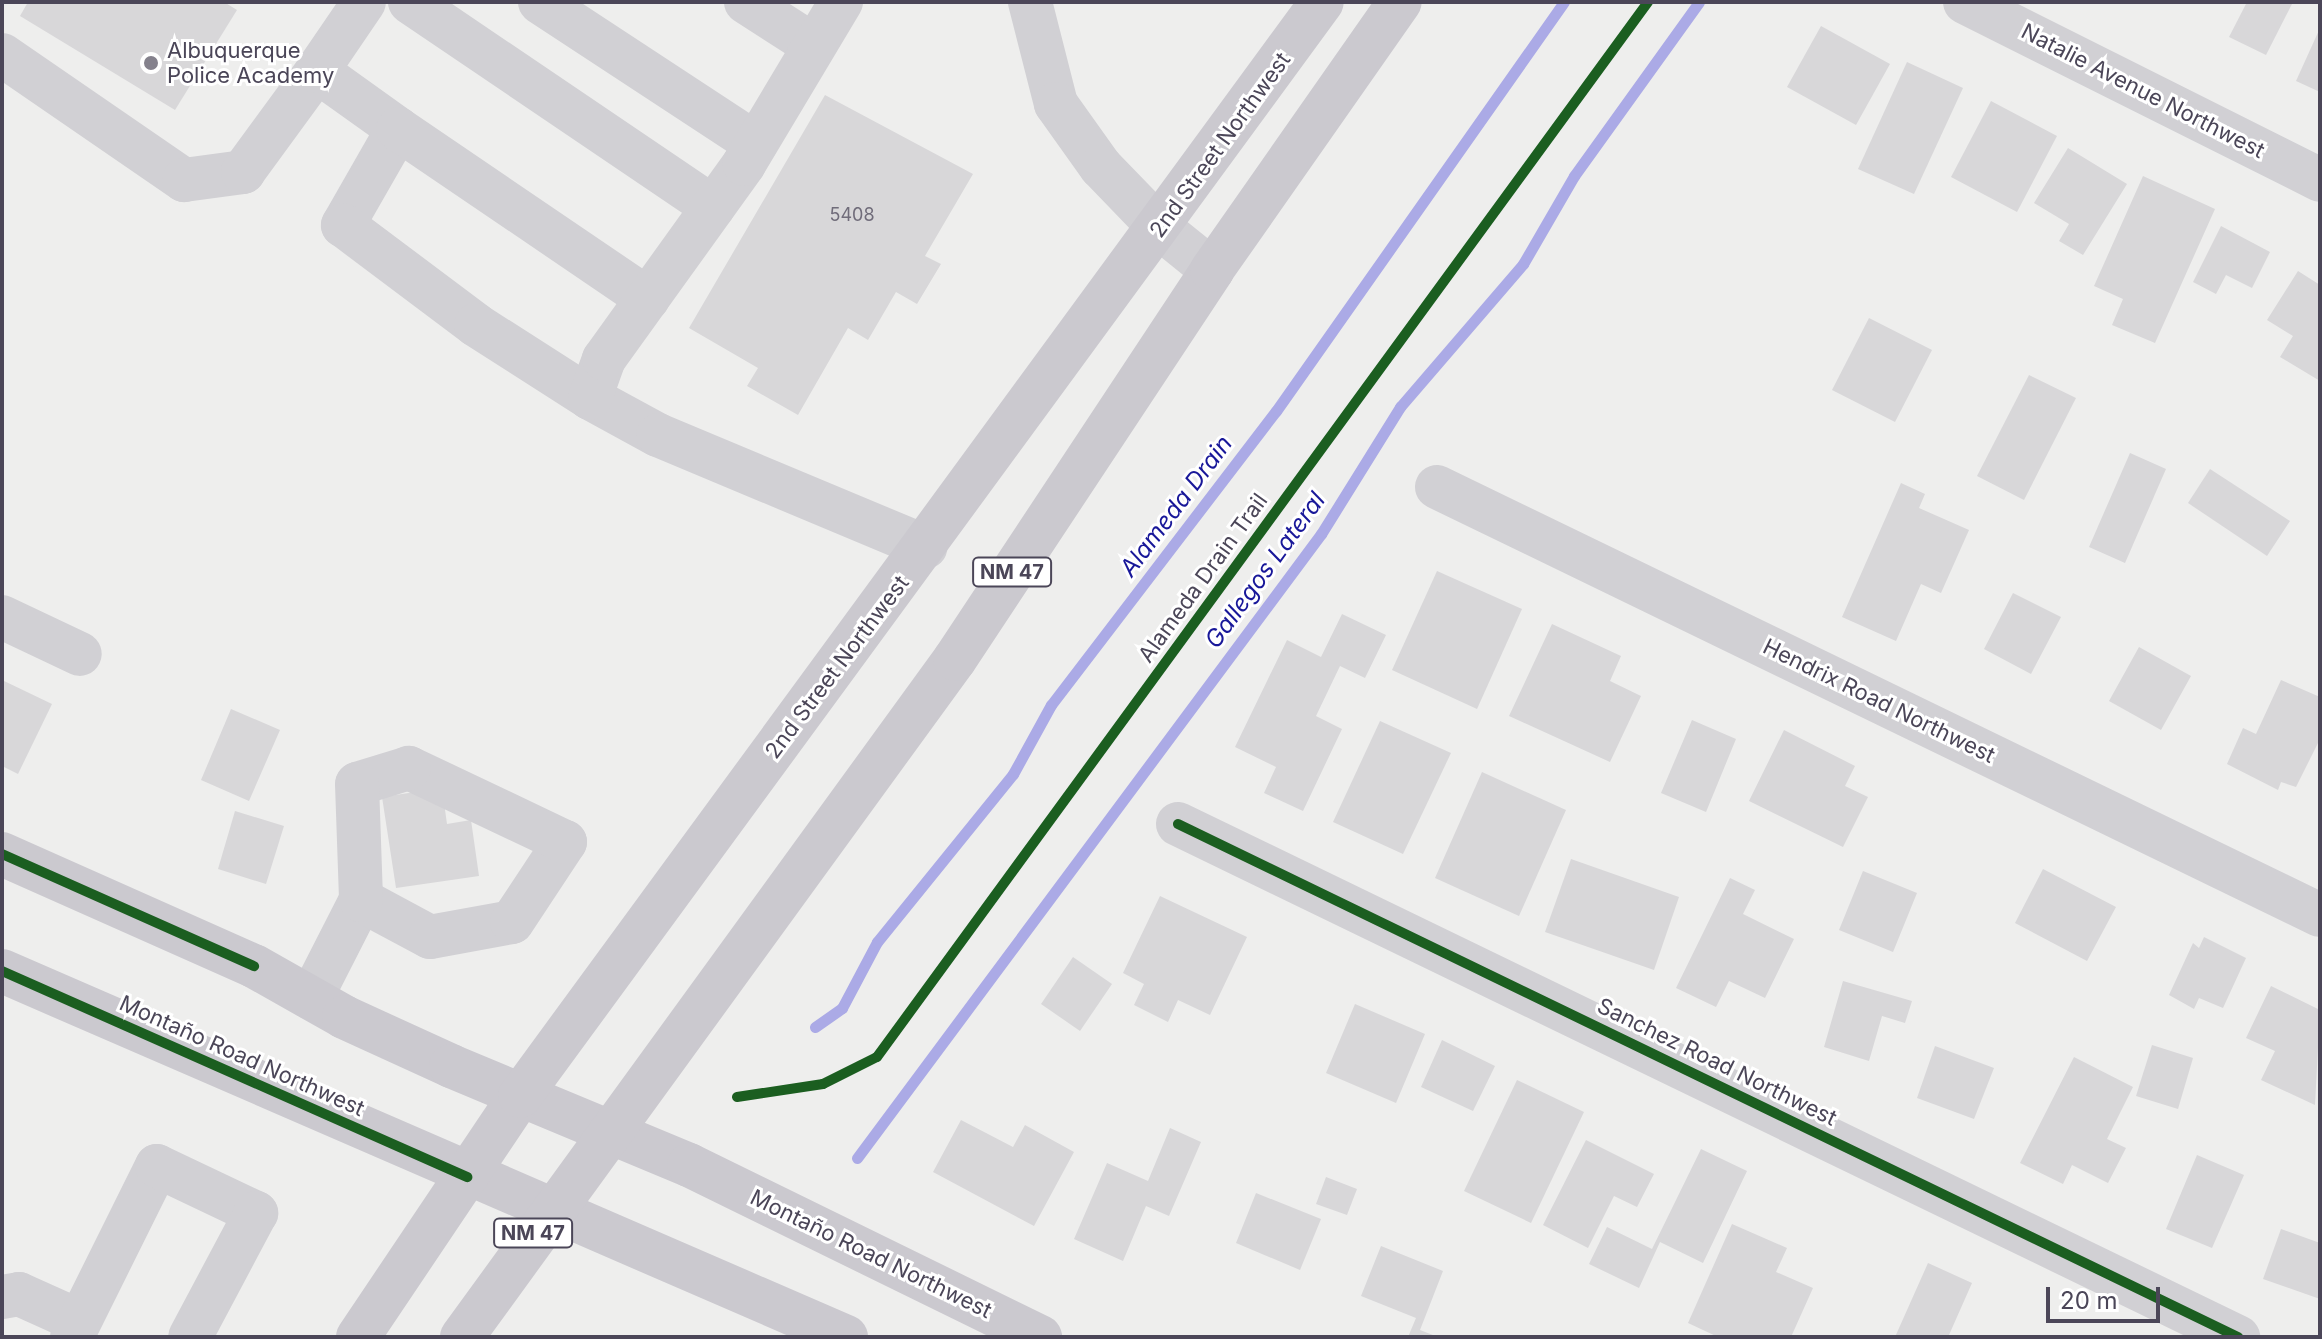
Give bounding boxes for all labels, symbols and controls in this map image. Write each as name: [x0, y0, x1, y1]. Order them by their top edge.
street label: Natalie Avenue Northwest: [2017, 18, 2269, 164]
place label: Albuquerque Police Academy: [167, 37, 334, 88]
street label: 2nd Street Northwest: [1144, 47, 1296, 243]
marker: Albuquerque Police Academy: [142, 54, 160, 72]
house number: 5408: [829, 204, 875, 226]
water label: Alameda Drain: [1114, 430, 1238, 582]
water label: Gallegos Lateral: [1199, 486, 1331, 654]
street label: Alameda Drain Trail: [1133, 488, 1273, 668]
road number: NM 47: [972, 556, 1052, 588]
street label: 2nd Street Northwest: [760, 570, 914, 764]
street label: Hendrix Road Northwest: [1759, 633, 1999, 769]
street label: Montaño Road Northwest: [115, 990, 369, 1122]
street label: Sanchez Road Northwest: [1593, 992, 1841, 1132]
street label: Montaño Road Northwest: [746, 1184, 996, 1324]
road number: NM 47: [493, 1217, 573, 1249]
scale bar: [2050, 1271, 2164, 1321]
text: 20 m: [2060, 1286, 2118, 1315]

